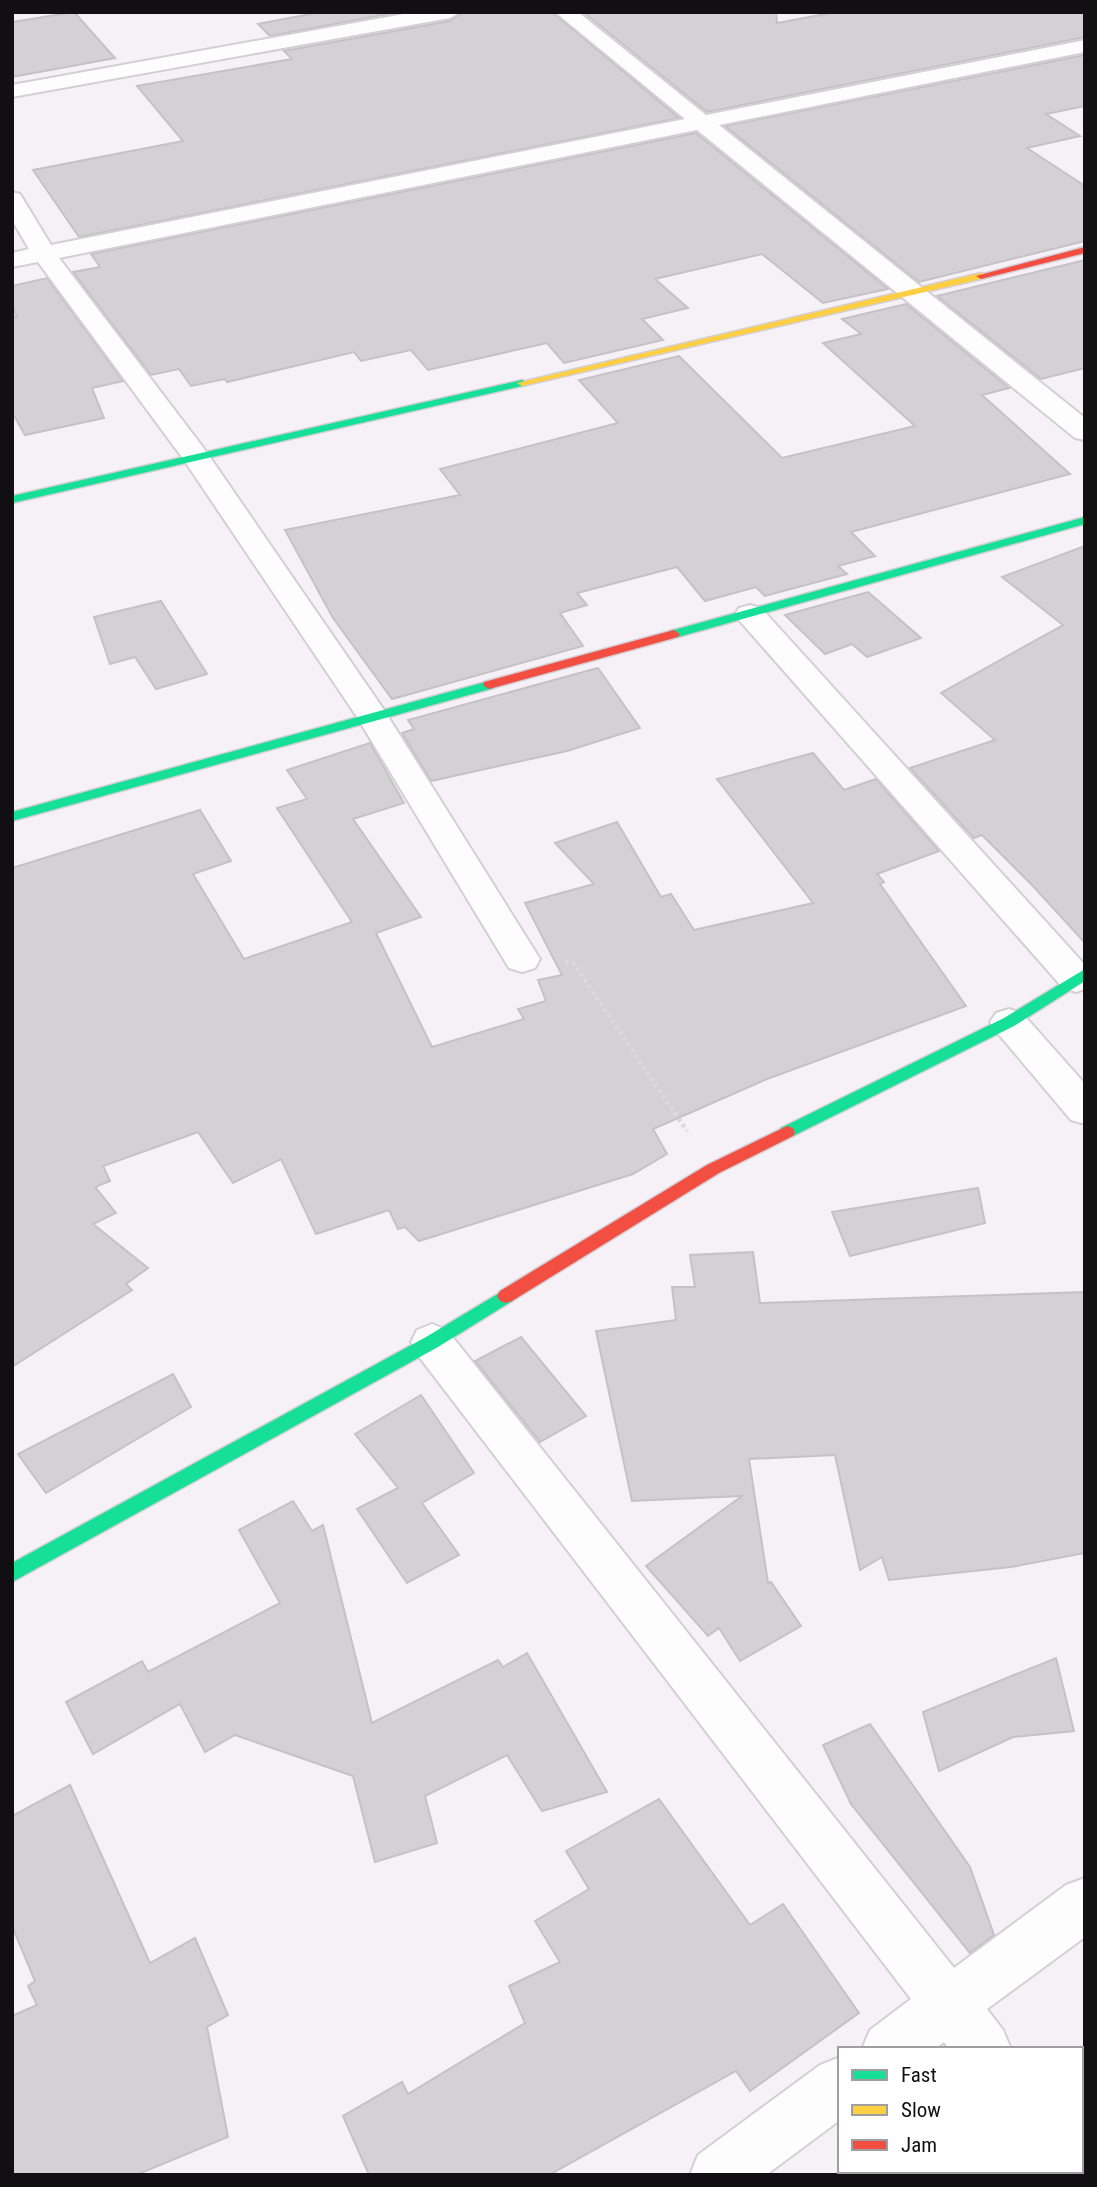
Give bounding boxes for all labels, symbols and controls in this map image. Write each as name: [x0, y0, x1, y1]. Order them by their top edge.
legend: [838, 2047, 1083, 2173]
text: Fast: [901, 2063, 937, 2087]
text: Slow: [901, 2098, 941, 2122]
text: Jam: [901, 2133, 937, 2157]

